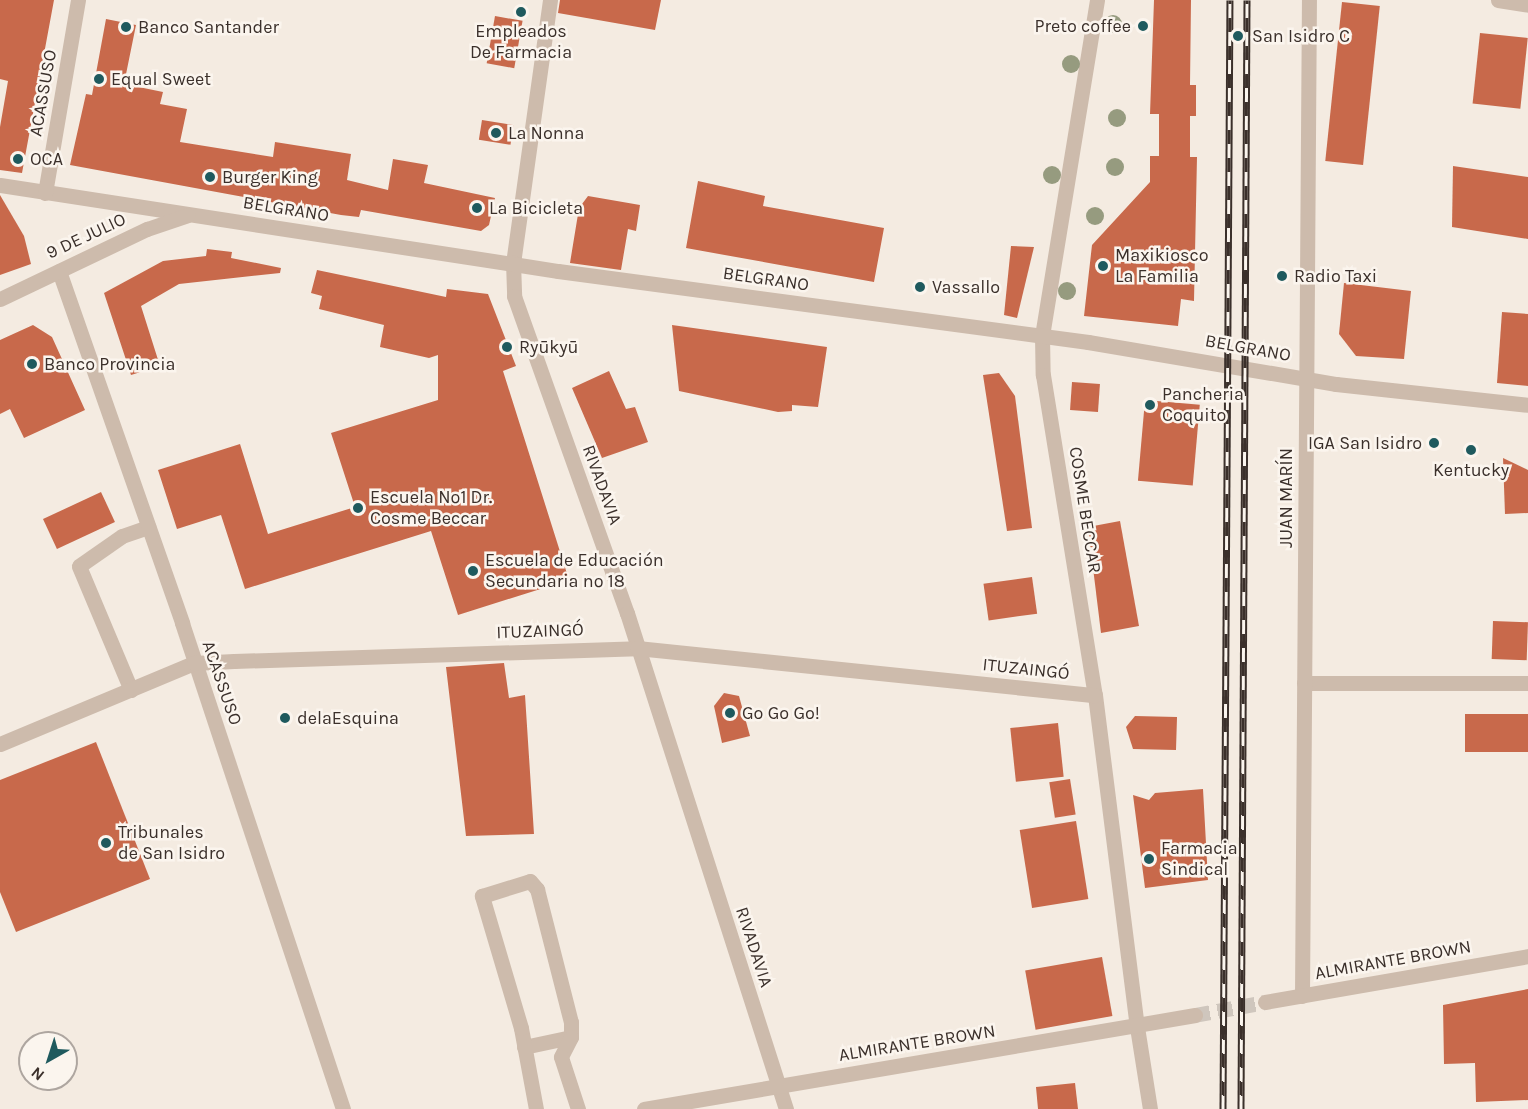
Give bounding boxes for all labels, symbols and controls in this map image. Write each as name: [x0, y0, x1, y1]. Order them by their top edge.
marker: Empleados De Farmacia: [514, 5, 528, 19]
place label: Preto coffee: [1034, 15, 1131, 37]
place label: Banco Santander: [138, 16, 279, 38]
marker: Preto coffee: [1136, 19, 1150, 33]
marker: Banco Santander: [119, 20, 133, 34]
place label: Empleados De Farmacia: [470, 21, 572, 63]
place label: San Isidro C: [1252, 25, 1350, 47]
marker: San Isidro C: [1229, 27, 1247, 45]
street label: ACASSUSO: [25, 48, 61, 138]
place label: Equal Sweet: [111, 68, 211, 90]
marker: Equal Sweet: [92, 72, 106, 86]
place label: La Nonna: [508, 122, 584, 144]
marker: La Nonna: [489, 126, 503, 140]
place label: OCA: [30, 148, 63, 170]
marker: OCA: [11, 152, 25, 166]
place label: Burger King: [222, 166, 318, 188]
marker: Burger King: [203, 170, 217, 184]
street label: BELGRANO: [242, 192, 330, 226]
place label: La Bicicleta: [489, 197, 583, 219]
marker: La Bicicleta: [470, 201, 484, 215]
street label: 9 DE JULIO: [43, 208, 129, 264]
place label: Maxikiosco La Familia: [1115, 245, 1209, 288]
marker: Maxikiosco La Familia: [1096, 259, 1110, 273]
street label: BELGRANO: [722, 262, 810, 296]
place label: Radio Taxi: [1294, 265, 1377, 287]
marker: Radio Taxi: [1275, 269, 1289, 283]
place label: Vassallo: [932, 276, 1000, 298]
marker: Vassallo: [913, 280, 927, 294]
street label: BELGRANO: [1203, 330, 1293, 366]
place label: Ryūkyū: [519, 336, 578, 358]
marker: Ryūkyū: [500, 340, 514, 354]
place label: Banco Provincia: [44, 353, 175, 375]
marker: Banco Provincia: [25, 357, 39, 371]
place label: Pancheria Coquito: [1162, 384, 1244, 426]
marker: Pancheria Coquito: [1143, 398, 1157, 412]
place label: IGA San Isidro: [1308, 432, 1422, 454]
marker: IGA San Isidro: [1427, 436, 1441, 450]
street label: RIVADAVIA: [578, 442, 626, 528]
marker: Kentucky: [1464, 443, 1478, 457]
street label: COSME BECCAR: [1064, 445, 1106, 575]
street label: JUAN MARÍN: [1275, 448, 1297, 548]
place label: Kentucky: [1433, 459, 1509, 481]
place label: Escuela Nº1 Dr. Cosme Beccar: [370, 487, 492, 530]
marker: Escuela Nº1 Dr. Cosme Beccar: [351, 501, 365, 515]
place label: Escuela de Educación Secundaria nº 18: [485, 550, 664, 592]
marker: Escuela de Educación Secundaria nº 18: [466, 564, 480, 578]
street label: ITUZAINGÓ: [496, 619, 584, 643]
street label: ACASSUSO: [198, 638, 246, 728]
street label: ITUZAINGÓ: [981, 654, 1071, 684]
place label: Go Go Go!: [742, 702, 820, 724]
marker: Go Go Go!: [723, 706, 737, 720]
place label: delaEsquina: [297, 707, 399, 729]
marker: delaEsquina: [278, 711, 292, 725]
place label: Tribunales de San Isidro: [118, 822, 225, 864]
marker: Tribunales de San Isidro: [99, 836, 113, 850]
place label: Farmacia Sindical: [1161, 838, 1238, 880]
marker: Farmacia Sindical: [1142, 852, 1156, 866]
street label: RIVADAVIA: [731, 904, 777, 990]
street label: ALMIRANTE BROWN: [1313, 936, 1473, 984]
street label: ALMIRANTE BROWN: [837, 1020, 997, 1066]
north arrow: [18, 1031, 78, 1091]
text: N: [27, 1063, 48, 1085]

